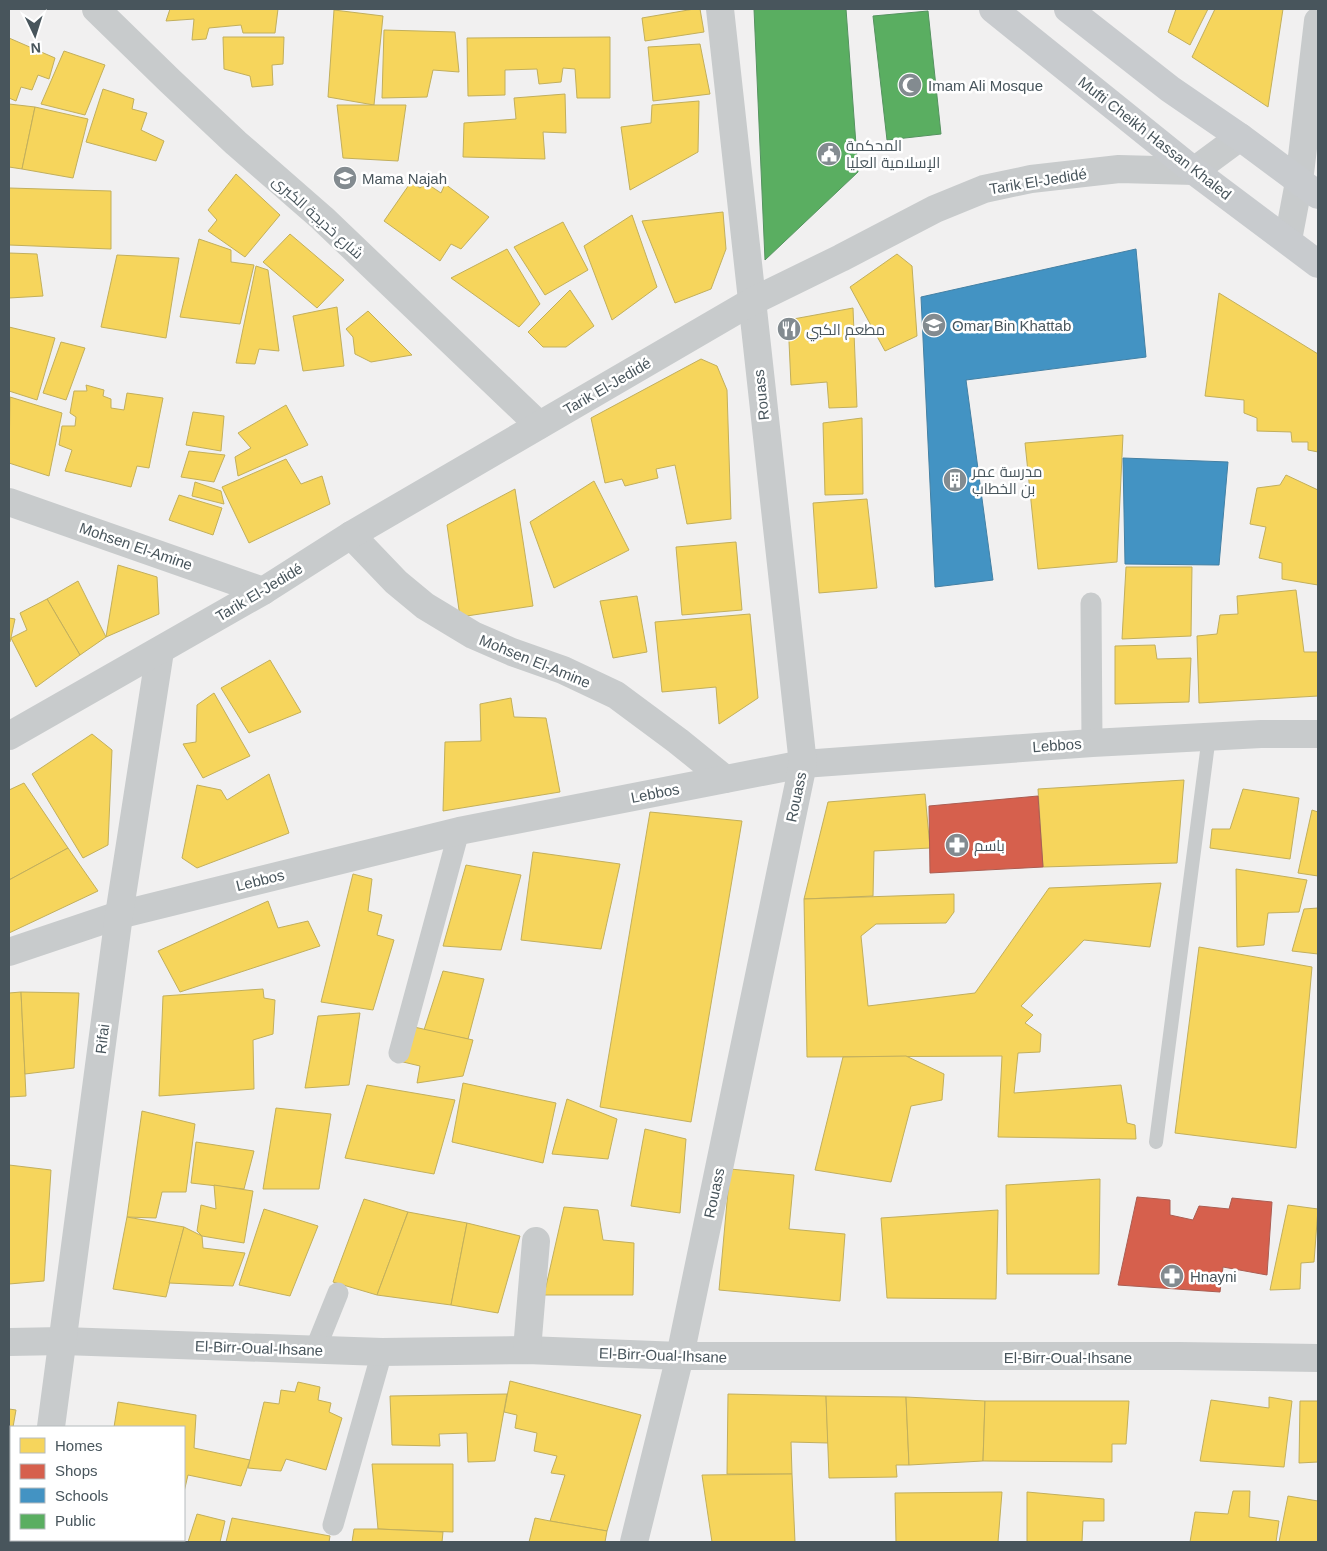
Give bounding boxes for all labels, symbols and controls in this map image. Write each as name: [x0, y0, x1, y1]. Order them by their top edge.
north arrow: [10, 10, 60, 60]
text: N: [30, 40, 42, 56]
mosque icon: Imam Ali Mosque: [897, 72, 923, 98]
street label: Mufti Cheikh Hassan Khaled: [1075, 73, 1235, 203]
place label: Imam Ali Mosque: [928, 77, 1043, 94]
place label: المحكمة الإسلامية العليا: [846, 137, 940, 172]
public building icon: المحكمة الإسلامية العليا: [816, 141, 842, 167]
school or university icon: Mama Najah: [332, 165, 358, 191]
street label: Tarik El-Jedidé: [988, 165, 1088, 197]
place label: Mama Najah: [362, 170, 447, 187]
street label: شارع خديجة الكبرى: [267, 172, 367, 264]
school or university icon: Omar Bin Khattab: [921, 312, 947, 338]
restaurant icon: مطعم الكبي: [776, 316, 802, 342]
place label: Omar Bin Khattab: [952, 317, 1071, 334]
place label: مطعم الكبي: [806, 321, 885, 342]
street label: Tarik El-Jedidé: [560, 354, 654, 418]
street label: Rouass: [750, 369, 772, 421]
place label: مدرسة عمر بن الخطاب: [971, 463, 1042, 499]
building icon: مدرسة عمر بن الخطاب: [942, 467, 968, 493]
street label: Mohsen El-Amine: [77, 519, 195, 573]
street label: Tarik El-Jedidé: [212, 559, 306, 625]
street label: Mohsen El-Amine: [477, 631, 593, 691]
street label: Lebbos: [1032, 735, 1082, 755]
street label: Rouass: [782, 770, 810, 824]
street label: Lebbos: [629, 780, 681, 806]
pharmacy icon: باسم: [944, 832, 970, 858]
place label: باسم: [974, 837, 1005, 856]
street label: Lebbos: [234, 866, 286, 894]
street label: Rifai: [92, 1023, 112, 1055]
street label: Rouass: [700, 1166, 728, 1220]
pharmacy icon: Hnayni: [1159, 1263, 1185, 1289]
place label: Hnayni: [1190, 1268, 1237, 1285]
street label: El-Birr-Oual-Ihsane: [195, 1337, 323, 1359]
street label: El-Birr-Oual-Ihsane: [599, 1344, 727, 1366]
street label: El-Birr-Oual-Ihsane: [1004, 1349, 1132, 1366]
legend: [10, 1426, 185, 1541]
text: Homes: [55, 1437, 103, 1454]
text: Shops: [55, 1462, 98, 1479]
text: Schools: [55, 1487, 108, 1504]
text: Public: [55, 1512, 96, 1529]

